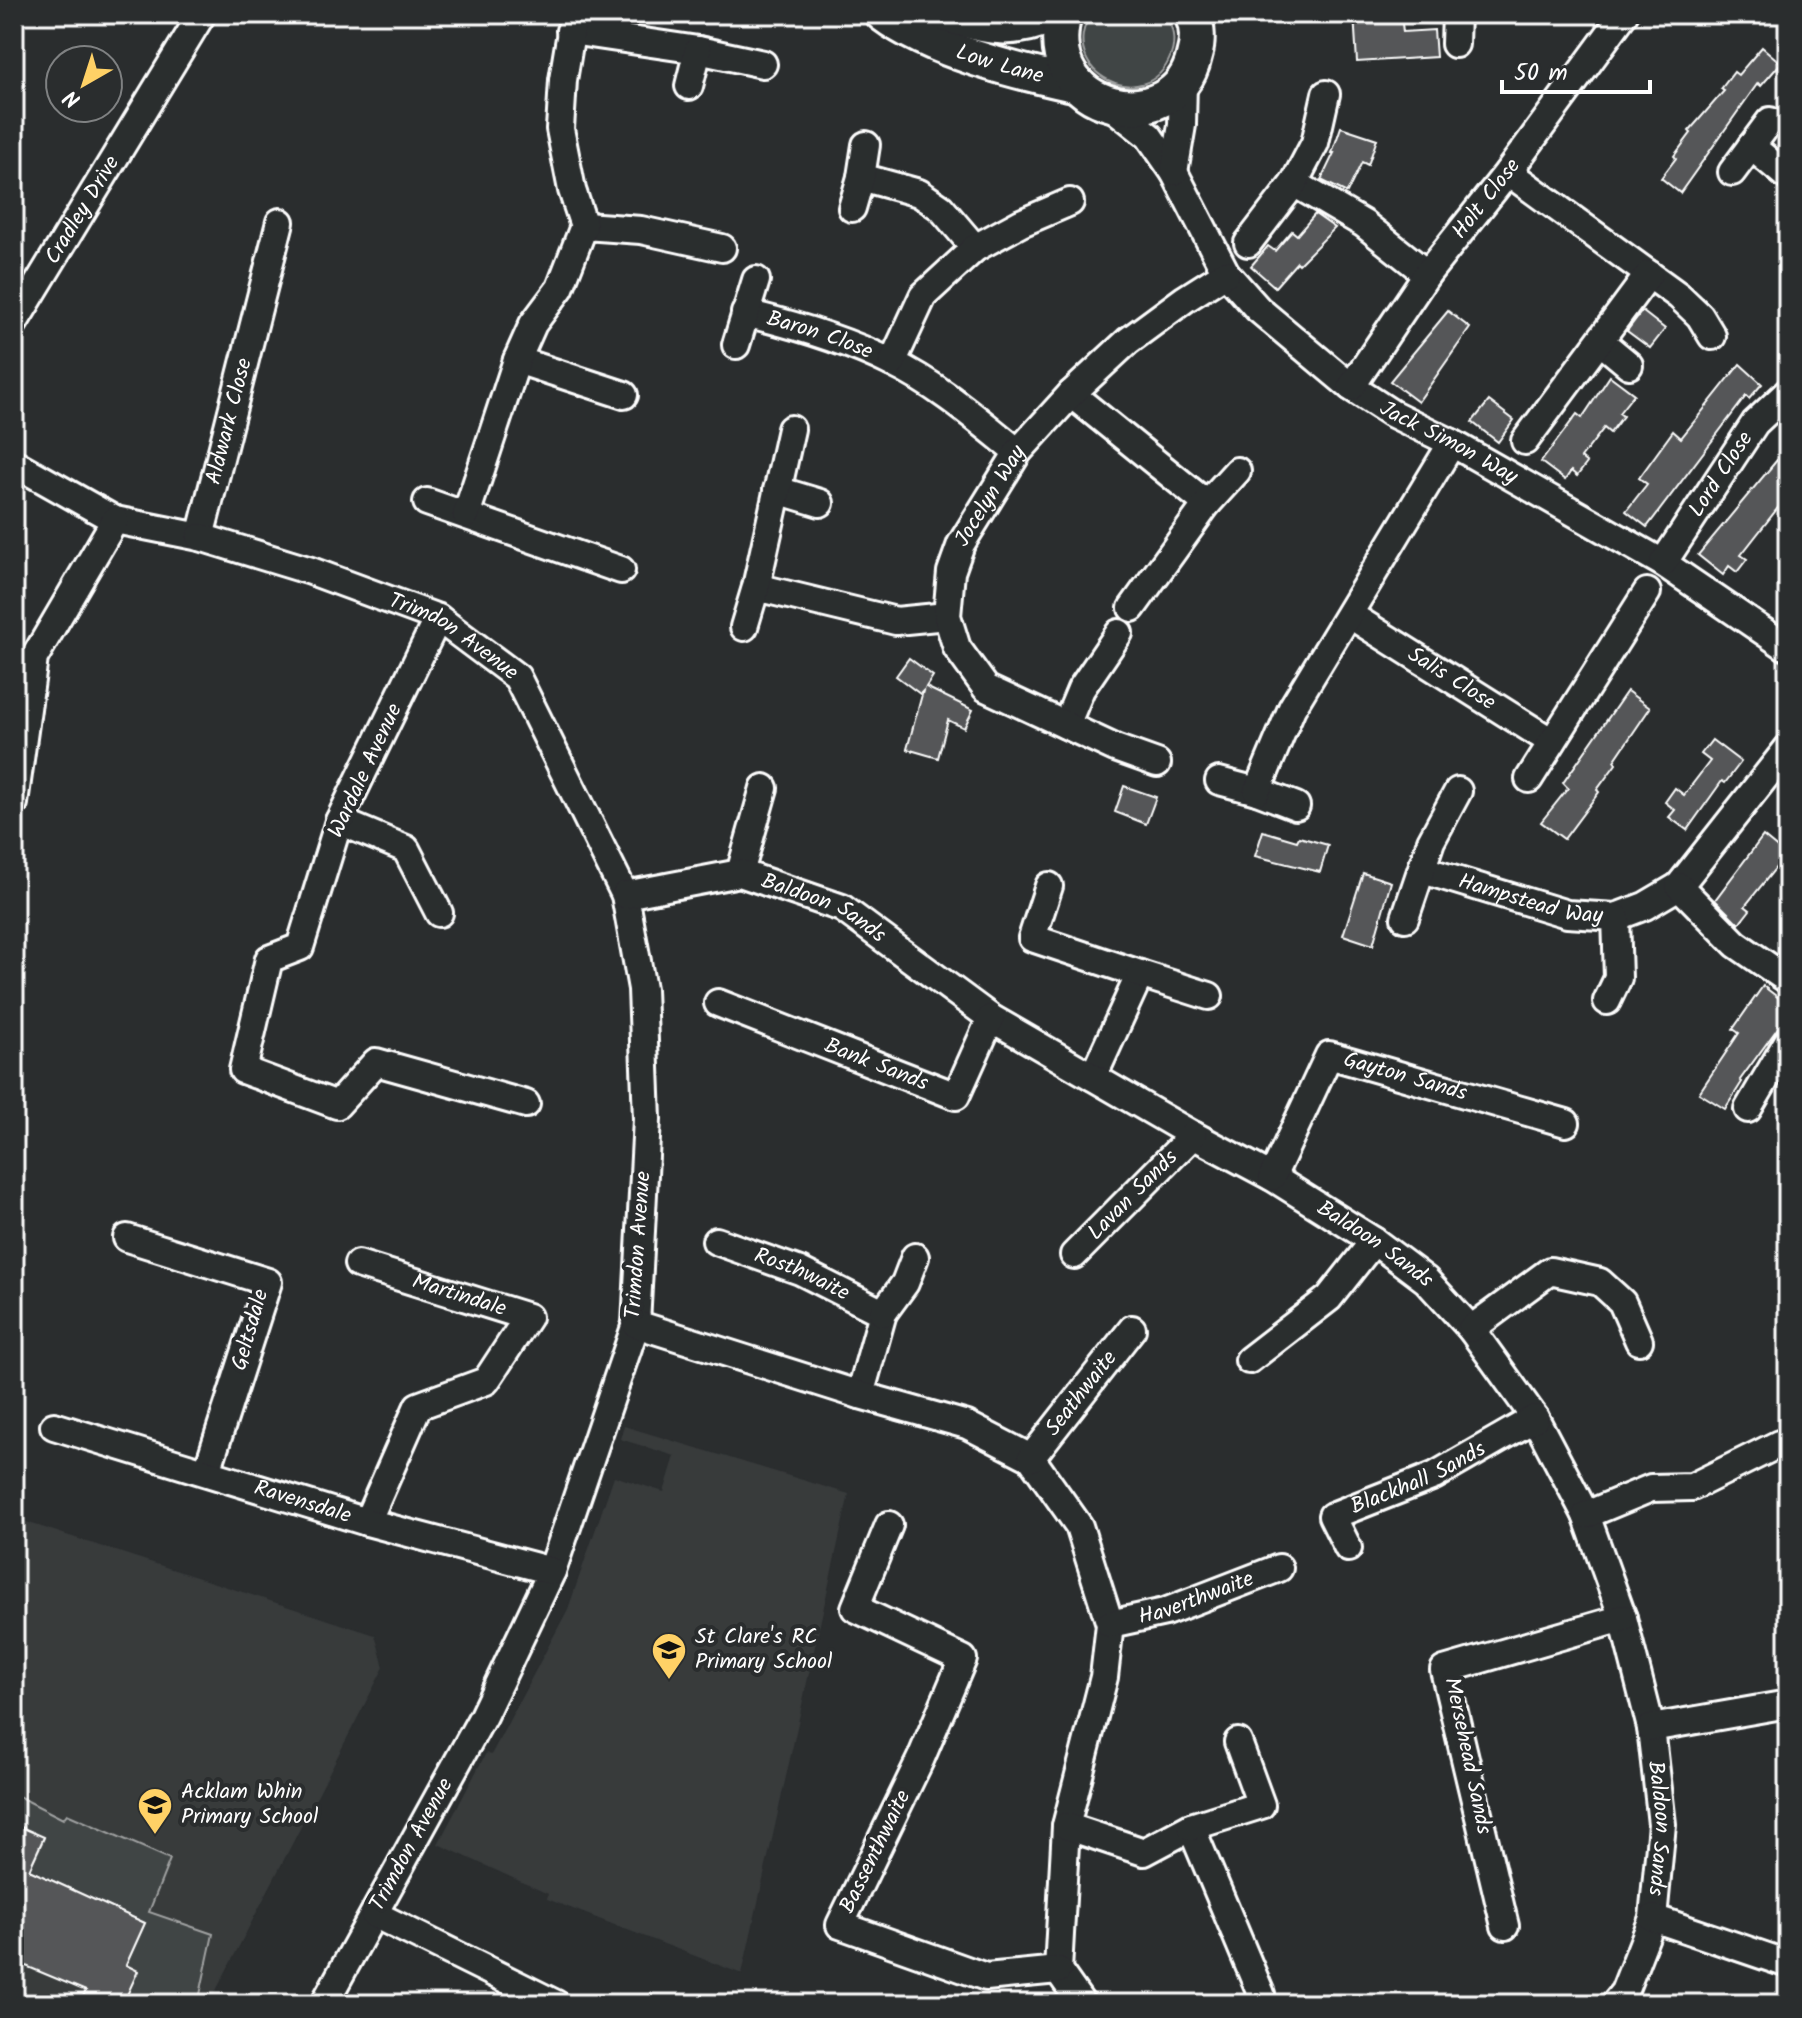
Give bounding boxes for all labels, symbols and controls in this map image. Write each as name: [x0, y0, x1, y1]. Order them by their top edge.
street label: Low Lane: [951, 35, 1047, 94]
north arrow: [44, 44, 124, 124]
scale bar: [1502, 44, 1650, 94]
text: 50 m: [1514, 54, 1568, 93]
text: N: [56, 80, 89, 116]
street label: Cradley Drive: [36, 149, 129, 272]
street label: Holt Close: [1443, 151, 1530, 247]
street label: Baron Close: [763, 302, 879, 370]
street label: Aldwark Close: [197, 354, 262, 488]
street label: Jack Simon Way: [1372, 392, 1525, 495]
street label: Lord Close: [1680, 424, 1763, 525]
street label: Jocelyn Way: [946, 438, 1036, 554]
street label: Trimdon Avenue: [384, 584, 526, 690]
street label: Salis Close: [1401, 638, 1503, 720]
street label: Wardale Avenue: [320, 698, 413, 844]
street label: Baldoon Sands: [756, 864, 894, 953]
street label: Hampstead Way: [1454, 864, 1605, 934]
street label: Bank Sands: [819, 1029, 934, 1101]
street label: Gayton Sands: [1339, 1043, 1472, 1111]
street label: Lavan Sands: [1080, 1141, 1187, 1249]
street label: Trimdon Avenue: [616, 1170, 662, 1320]
street label: Baldoon Sands: [1310, 1192, 1443, 1296]
street label: Rosthwaite: [749, 1238, 856, 1311]
street label: Martindale: [408, 1264, 511, 1327]
street label: Geltsdale: [223, 1285, 279, 1375]
street label: Seathwaite: [1037, 1343, 1127, 1444]
street label: Blackhall Sands: [1346, 1432, 1493, 1524]
street label: Ravensdale: [250, 1471, 356, 1534]
street label: Haverthwaite: [1135, 1562, 1259, 1635]
place label: St Clare's RC Primary School: [695, 1620, 833, 1680]
school or university icon: St Clare's RC Primary School: [650, 1631, 688, 1681]
street label: Mersehead Sands: [1433, 1674, 1501, 1838]
street label: Baldoon Sands: [1637, 1759, 1680, 1898]
street label: Trimdon Avenue: [361, 1772, 463, 1918]
place label: Acklam Whin Primary School: [181, 1775, 319, 1835]
street label: Bassenthwaite: [831, 1784, 921, 1920]
school or university icon: Acklam Whin Primary School: [136, 1786, 174, 1836]

